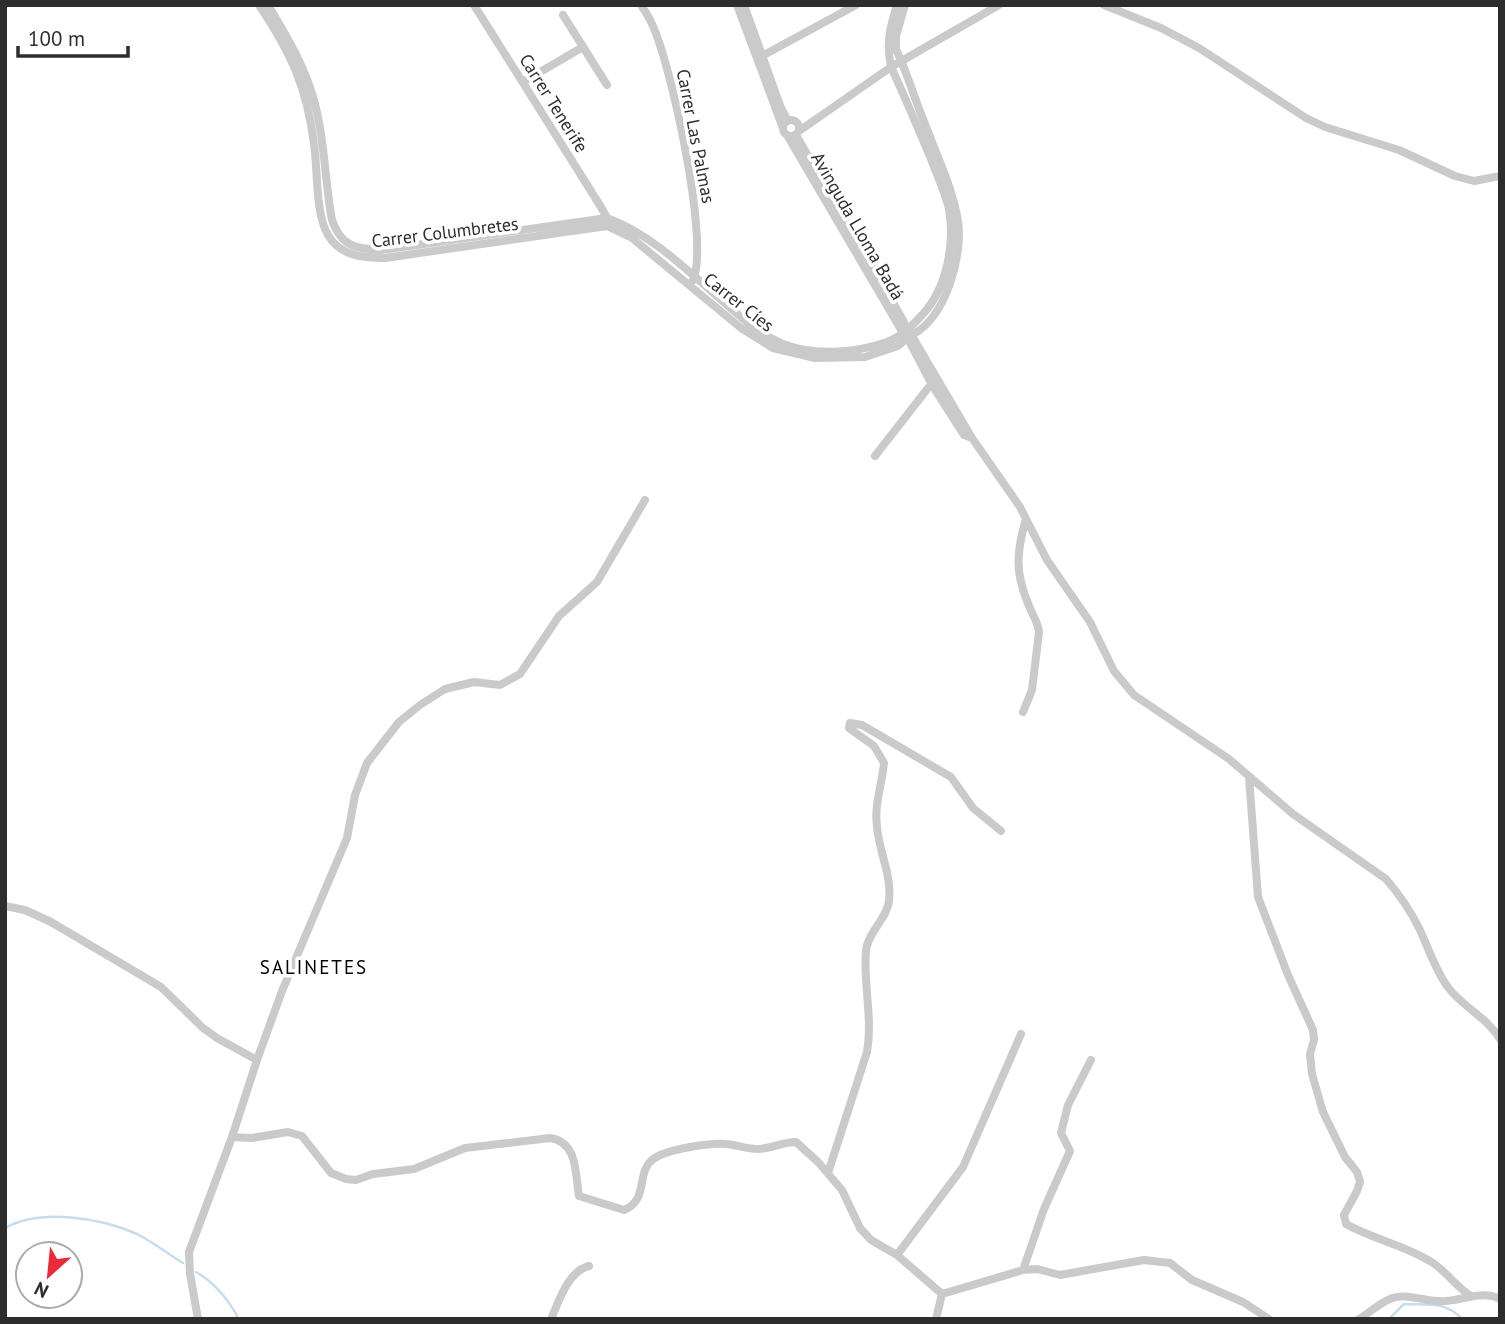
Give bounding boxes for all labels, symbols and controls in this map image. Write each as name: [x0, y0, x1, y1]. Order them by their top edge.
scale bar: [18, 14, 128, 58]
text: 100 m: [28, 25, 85, 52]
street label: Carrer Tenerife: [515, 49, 593, 157]
street label: Carrer Las Palmas: [672, 67, 720, 205]
street label: Avinguda Lloma Badá: [806, 148, 910, 304]
street label: Carrer Columbretes: [370, 212, 520, 252]
street label: Carrer Cíes: [699, 267, 779, 337]
district label: SALINETES: [260, 955, 368, 979]
north arrow: [14, 1240, 84, 1310]
text: N: [30, 1277, 52, 1304]

